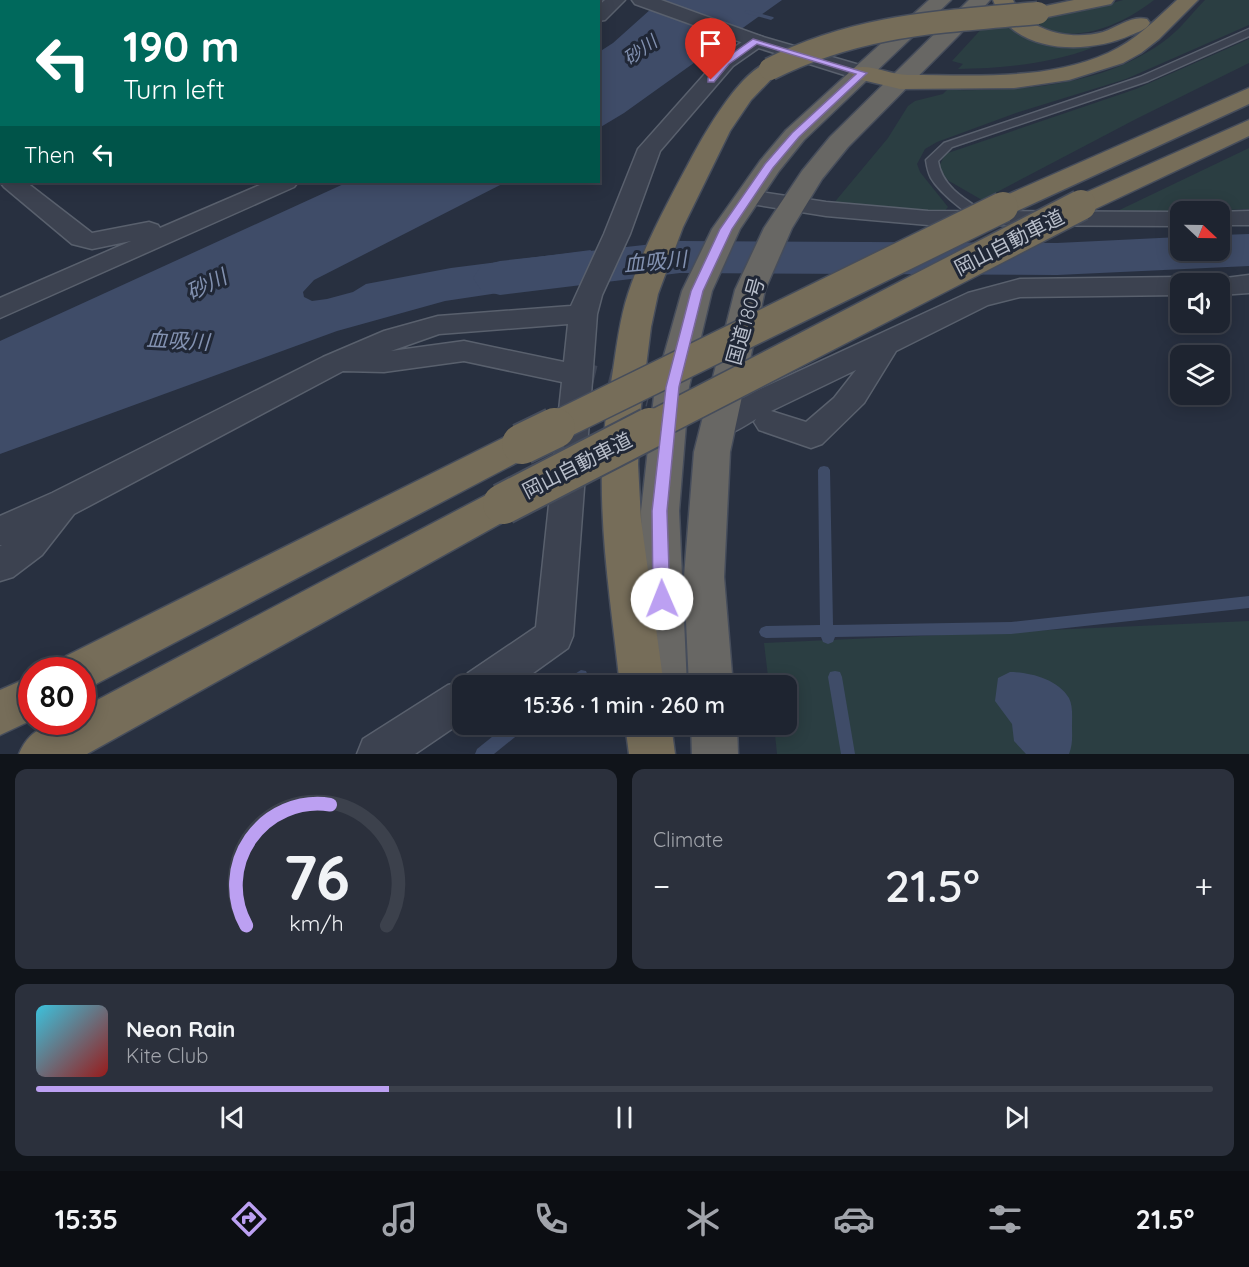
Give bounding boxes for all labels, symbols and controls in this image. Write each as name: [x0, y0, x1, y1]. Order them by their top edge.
pin: [685, 18, 736, 80]
text: 190 m: [123, 20, 239, 73]
icon: left: [24, 24, 102, 102]
icon: arrive: [694, 27, 727, 60]
water label: 砂川: [619, 29, 663, 70]
text: Turn left: [123, 72, 225, 106]
icon: left: [87, 138, 120, 171]
text: Then: [24, 141, 75, 169]
north arrow: [1170, 201, 1230, 261]
map controls: [1170, 201, 1230, 405]
street label: 岡山自動車道: [950, 204, 1068, 280]
water label: 血吸川: [622, 245, 690, 277]
water label: 砂川: [181, 262, 232, 305]
button: sound: [1170, 273, 1230, 333]
street label: 国道180号: [721, 274, 769, 368]
water label: 血吸川: [146, 325, 212, 355]
button: layers: [1170, 345, 1230, 405]
street label: 岡山自動車道: [518, 427, 636, 503]
position arrow: [630, 567, 694, 631]
speed limit sign: 80: [18, 657, 96, 735]
text: 15:36 · 1 min · 260 m: [524, 691, 725, 719]
text: Climate: [653, 827, 723, 852]
text: 76: [283, 838, 349, 916]
text: 21.5°: [885, 857, 980, 913]
text: −: [653, 865, 670, 906]
text: +: [1194, 865, 1213, 906]
text: km/h: [289, 910, 343, 936]
text: Neon Rain: [126, 1015, 235, 1043]
text: Kite Club: [126, 1043, 208, 1068]
icon: previous: [216, 1101, 249, 1134]
icon: pause: [608, 1101, 641, 1134]
icon: next: [1000, 1101, 1033, 1134]
icon: directions: [228, 1198, 270, 1240]
icon: music: [379, 1198, 421, 1240]
icon: phone: [530, 1198, 572, 1240]
icon: climate: [682, 1198, 724, 1240]
icon: car: [833, 1198, 875, 1240]
icon: filters: [984, 1198, 1026, 1240]
text: 15:35: [55, 1202, 118, 1236]
text: 21.5°: [1136, 1202, 1194, 1236]

